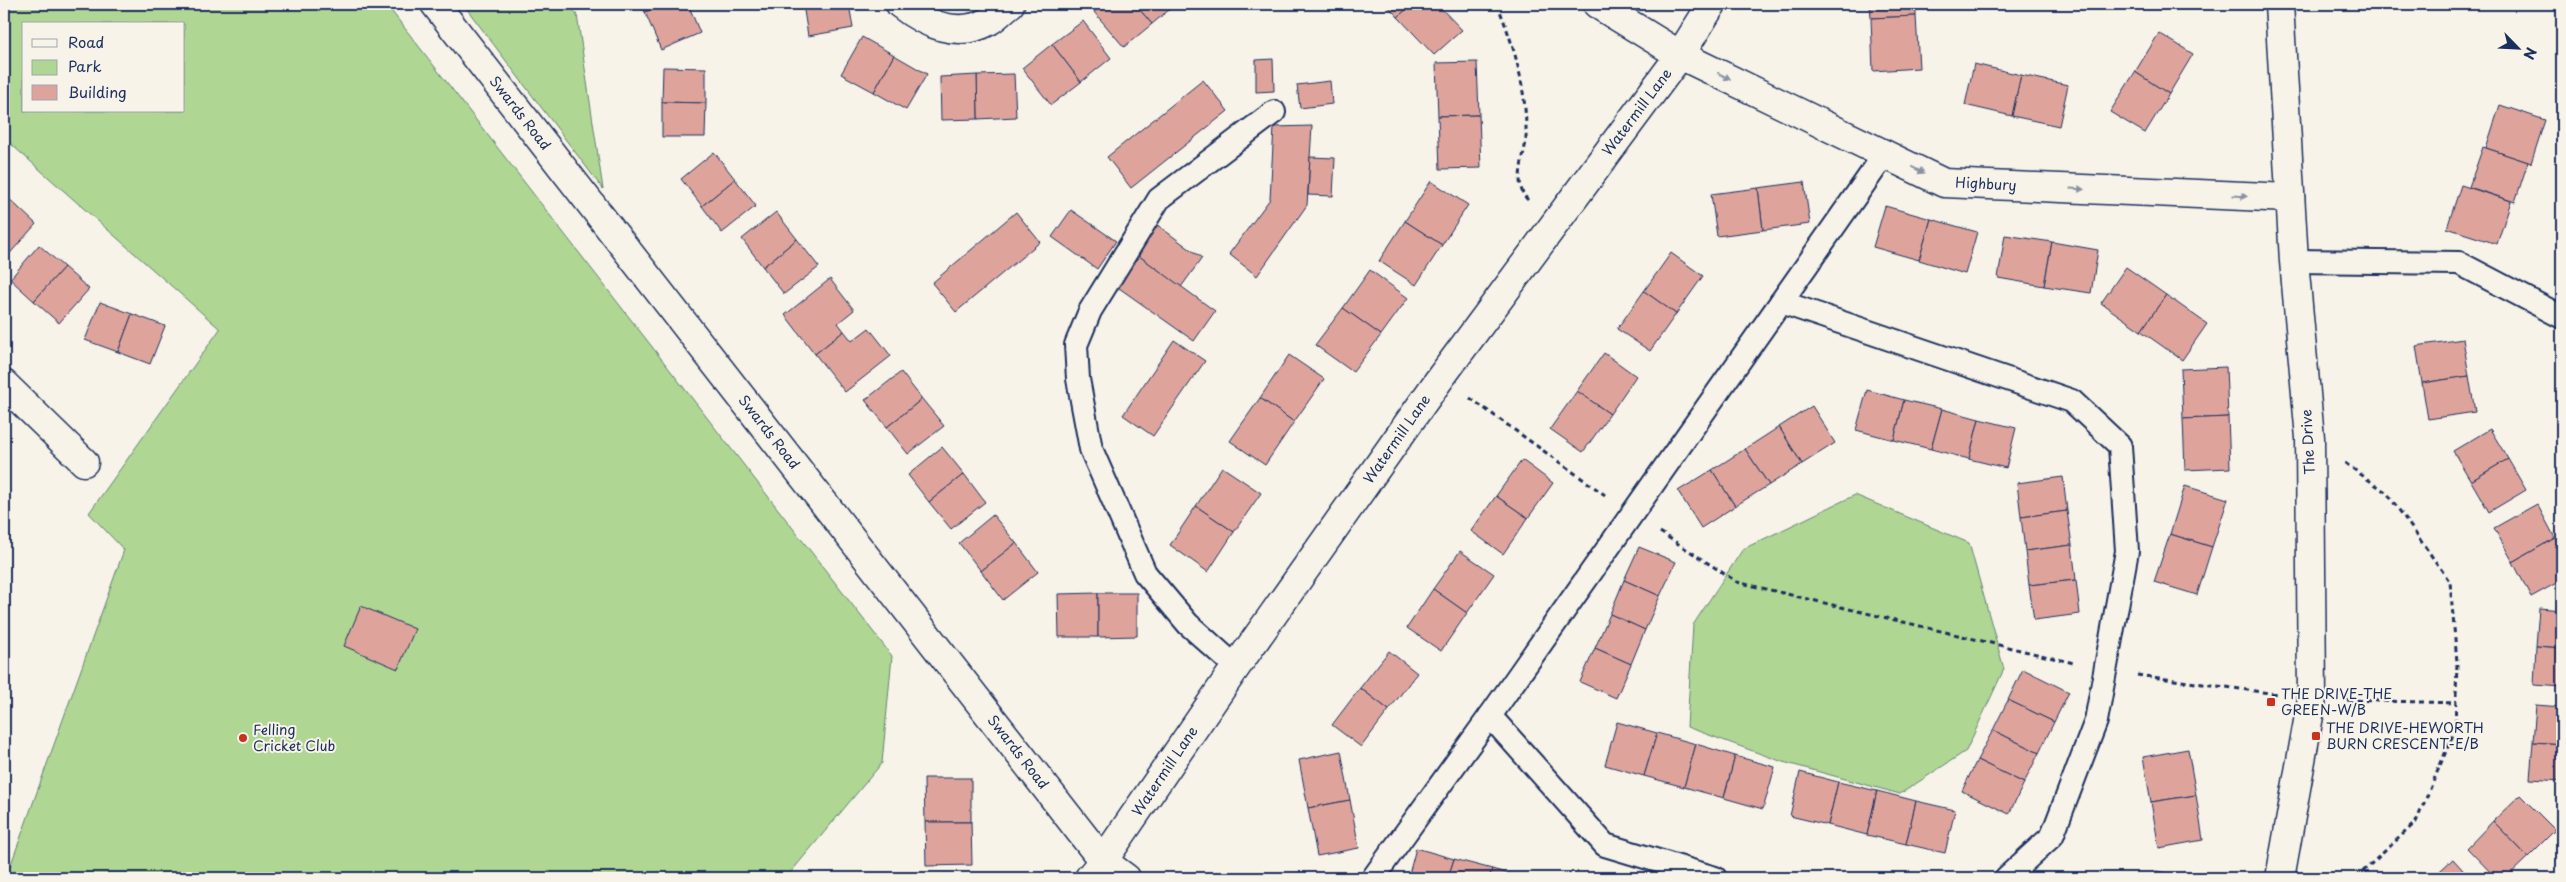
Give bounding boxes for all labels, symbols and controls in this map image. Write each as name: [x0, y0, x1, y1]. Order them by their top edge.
legend: [22, 22, 185, 112]
north arrow: [2494, 22, 2544, 72]
text: Road: [68, 30, 104, 53]
text: N: [2518, 44, 2542, 63]
text: Park: [68, 54, 102, 77]
street label: Watermill Lane: [1597, 63, 1677, 160]
street label: Swards Road: [485, 71, 556, 154]
one-way arrow: [1717, 72, 1731, 80]
text: Building: [68, 80, 127, 103]
one-way arrow: [1911, 166, 1925, 174]
street label: Highbury: [1955, 171, 2017, 196]
one-way arrow: [2069, 185, 2085, 193]
one-way arrow: [2232, 192, 2248, 200]
street label: Swards Road: [734, 390, 805, 473]
street label: Watermill Lane: [1358, 390, 1435, 488]
street label: The Drive: [2295, 409, 2320, 475]
place label: THE DRIVE-THE GREEN-W/B: [2281, 683, 2392, 720]
marker: THE DRIVE-THE GREEN-W/B: [2265, 696, 2277, 708]
street label: Swards Road: [983, 710, 1054, 793]
place label: THE DRIVE-HEWORTH BURN CRESCENT-E/B: [2326, 717, 2484, 754]
place label: Felling Cricket Club: [253, 719, 335, 756]
street label: Watermill Lane: [1127, 721, 1203, 820]
marker: THE DRIVE-HEWORTH BURN CRESCENT-E/B: [2310, 730, 2322, 742]
marker: Felling Cricket Club: [237, 732, 249, 744]

